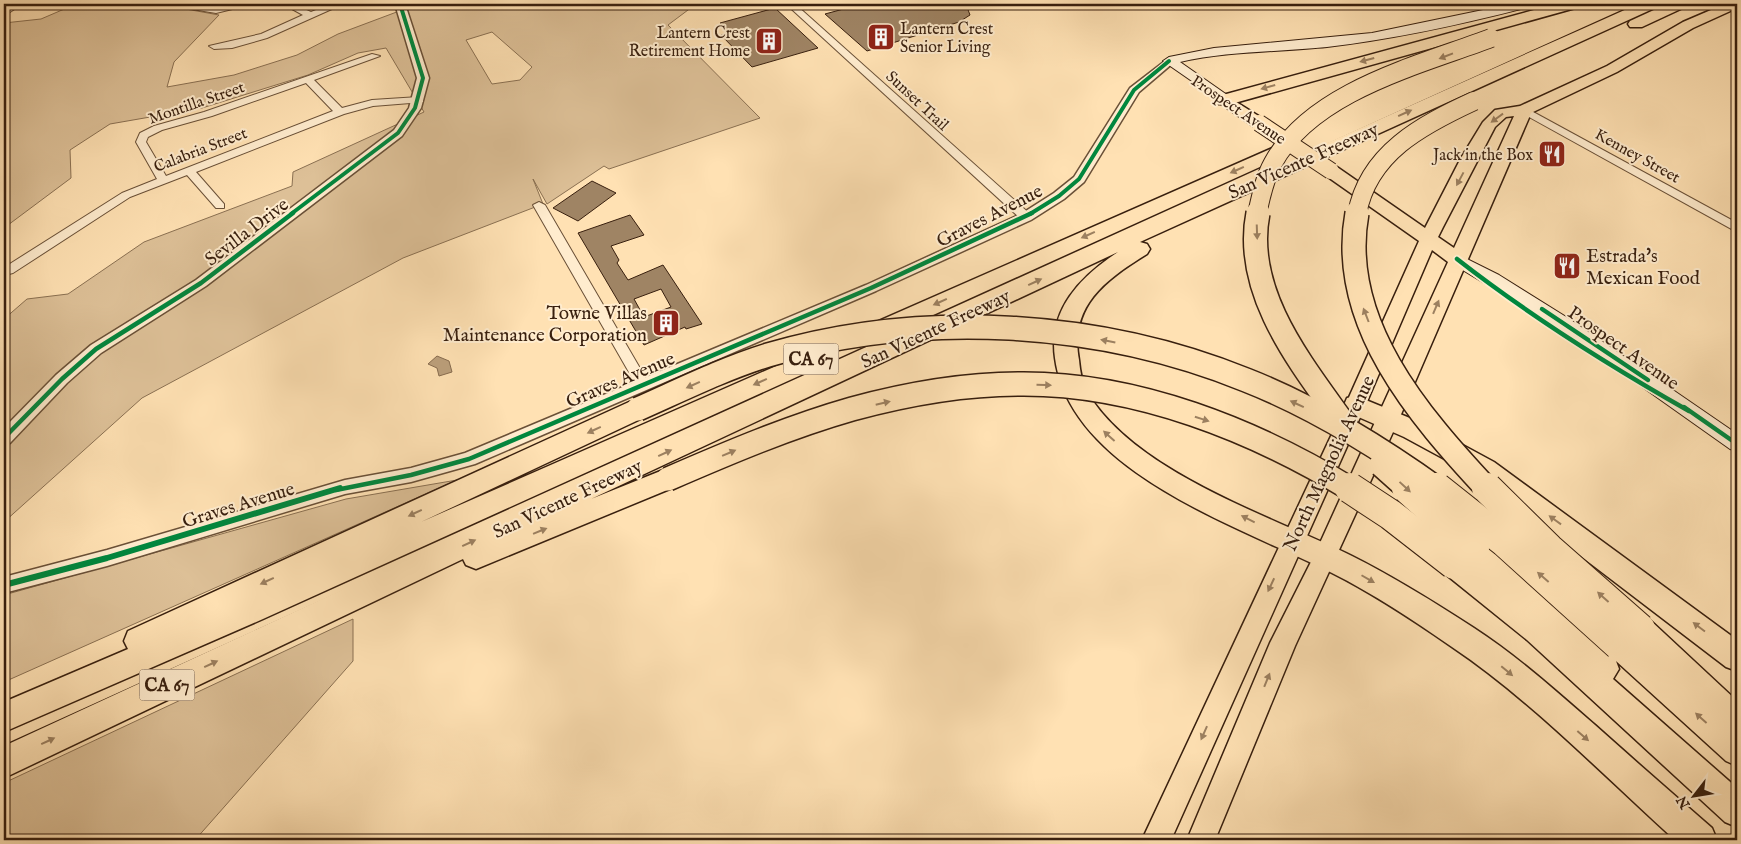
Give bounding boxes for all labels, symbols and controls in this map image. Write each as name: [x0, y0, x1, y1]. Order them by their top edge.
place label: Lantern Crest Senior Living: [900, 20, 994, 58]
building icon: Lantern Crest Senior Living: [866, 22, 896, 52]
place label: Lantern Crest Retirement Home: [629, 24, 751, 62]
building icon: Lantern Crest Retirement Home: [754, 26, 784, 56]
one-way arrow: [1438, 52, 1453, 60]
one-way arrow: [1359, 56, 1374, 64]
street label: Sunset Trail: [881, 67, 953, 136]
street label: Prospect Avenue: [1187, 72, 1289, 150]
street label: Montilla Street: [146, 78, 248, 130]
one-way arrow: [1261, 84, 1276, 92]
one-way arrow: [1398, 109, 1412, 117]
one-way arrow: [1490, 113, 1504, 123]
street label: San Vicente Freeway: [1225, 118, 1383, 206]
street label: Calabria Street: [151, 124, 251, 178]
street label: Kenney Street: [1591, 125, 1684, 189]
restaurant icon: Jack in the Box: [1537, 139, 1567, 169]
place label: Jack in the Box: [1431, 146, 1533, 166]
one-way arrow: [1230, 166, 1244, 174]
one-way arrow: [1456, 171, 1464, 186]
street label: Graves Avenue: [933, 180, 1047, 254]
street label: Sevilla Drive: [200, 193, 294, 272]
one-way arrow: [1253, 224, 1261, 240]
one-way arrow: [1081, 232, 1096, 240]
place label: Estrada's Mexican Food: [1586, 245, 1701, 291]
restaurant icon: Estrada's Mexican Food: [1552, 251, 1582, 281]
one-way arrow: [1027, 278, 1042, 286]
street label: San Vicente Freeway: [857, 284, 1015, 375]
one-way arrow: [933, 298, 947, 306]
one-way arrow: [1432, 299, 1440, 314]
street label: Prospect Avenue: [1562, 301, 1684, 396]
place label: Towne Villas Maintenance Corporation: [443, 302, 647, 348]
one-way arrow: [1362, 307, 1370, 322]
building icon: Towne Villas Maintenance Corporation: [651, 308, 681, 338]
one-way arrow: [1100, 336, 1116, 344]
road number: CA 67: [784, 344, 838, 374]
street label: Graves Avenue: [563, 347, 679, 415]
street label: North Magnolia Avenue: [1279, 372, 1381, 556]
one-way arrow: [753, 379, 767, 387]
one-way arrow: [1036, 381, 1052, 389]
one-way arrow: [686, 382, 700, 390]
one-way arrow: [875, 399, 890, 407]
one-way arrow: [1289, 400, 1304, 408]
one-way arrow: [1195, 415, 1210, 423]
one-way arrow: [587, 426, 601, 434]
one-way arrow: [1104, 430, 1116, 442]
one-way arrow: [658, 449, 672, 457]
one-way arrow: [722, 449, 736, 457]
street label: San Vicente Freeway: [489, 454, 647, 545]
street label: Graves Avenue: [180, 477, 298, 534]
one-way arrow: [1398, 481, 1410, 493]
one-way arrow: [407, 508, 422, 517]
one-way arrow: [1549, 514, 1562, 525]
one-way arrow: [1241, 515, 1255, 523]
one-way arrow: [533, 527, 547, 535]
one-way arrow: [462, 539, 476, 547]
one-way arrow: [1538, 571, 1550, 583]
one-way arrow: [1362, 575, 1375, 584]
one-way arrow: [260, 577, 274, 585]
one-way arrow: [1266, 578, 1274, 592]
one-way arrow: [1597, 591, 1610, 602]
one-way arrow: [1692, 622, 1706, 632]
one-way arrow: [204, 660, 218, 668]
one-way arrow: [1500, 665, 1513, 676]
road number: CA 67: [140, 670, 194, 700]
one-way arrow: [1263, 672, 1271, 687]
one-way arrow: [1695, 712, 1707, 724]
one-way arrow: [1199, 726, 1207, 740]
one-way arrow: [1577, 730, 1589, 742]
one-way arrow: [41, 737, 55, 745]
north arrow: [1668, 772, 1718, 822]
text: N: [1673, 792, 1695, 813]

